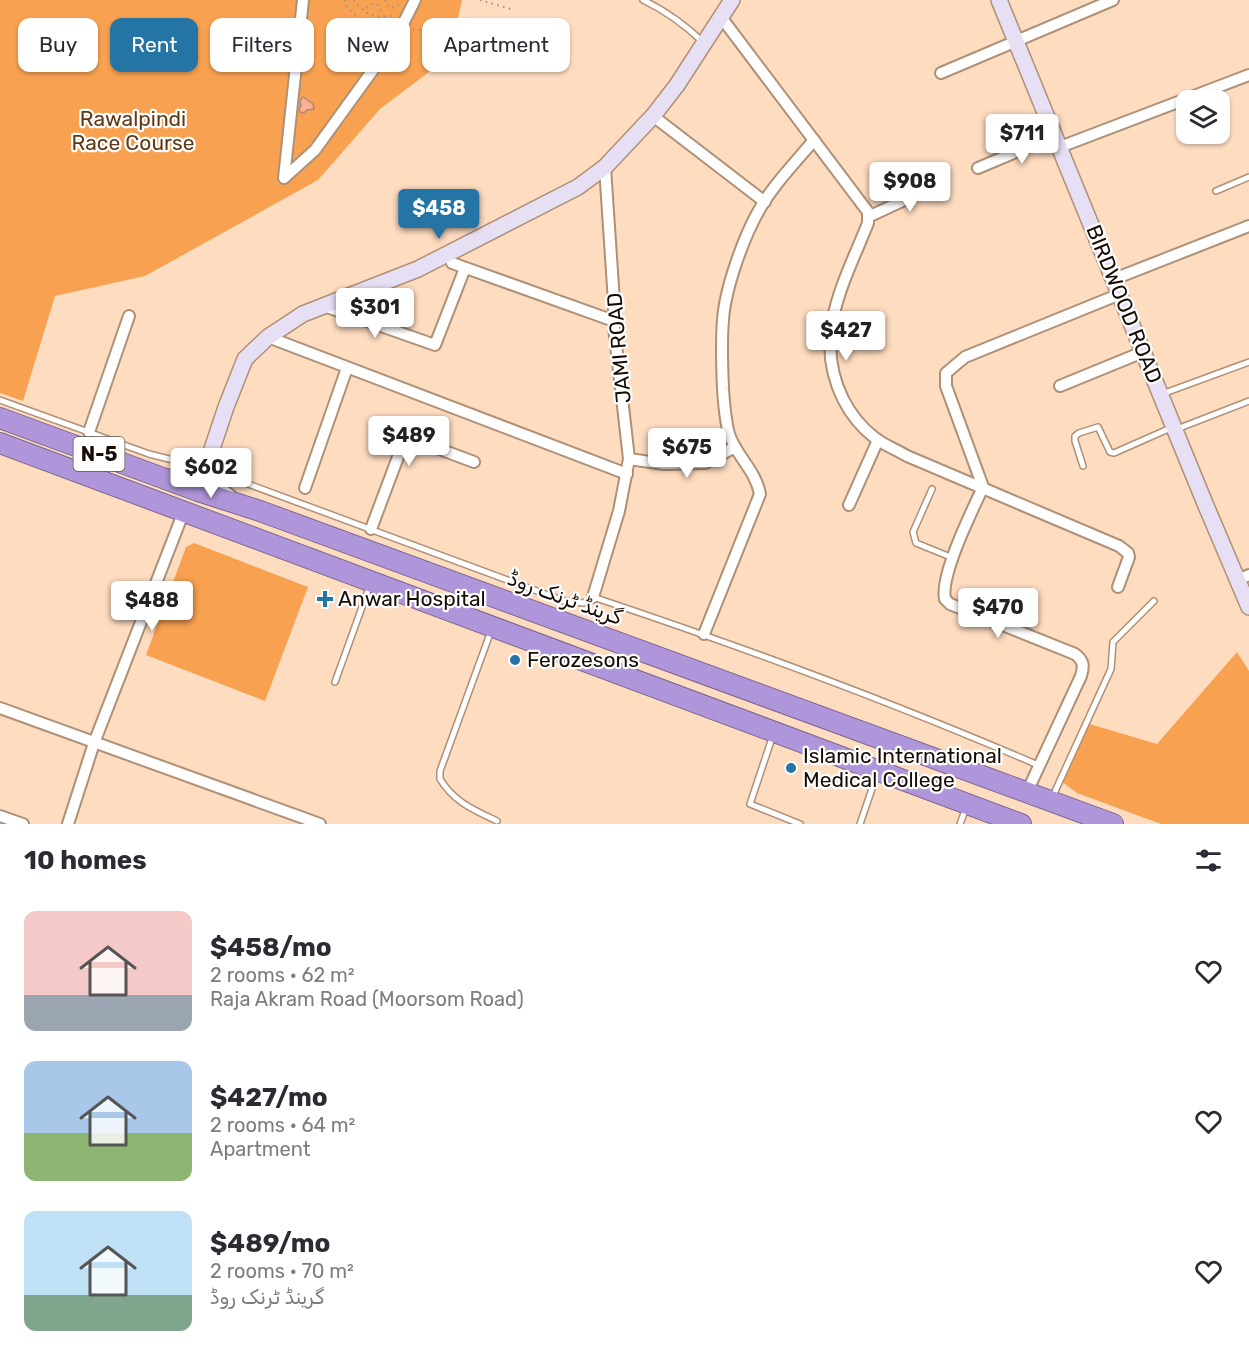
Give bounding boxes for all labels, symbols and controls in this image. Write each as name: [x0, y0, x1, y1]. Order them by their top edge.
chip: Buy: [18, 18, 98, 72]
chip: Rent: [110, 18, 198, 72]
chip: Filters: [210, 18, 314, 72]
chip: New: [326, 18, 410, 72]
chip: Apartment: [422, 18, 570, 72]
map controls: [1176, 90, 1230, 144]
button: layers: [1176, 90, 1230, 144]
park label: Rawalpindi Race Course: [72, 106, 194, 155]
pin: $711: [986, 114, 1058, 165]
text: $711: [1000, 121, 1044, 145]
pin: $908: [874, 162, 946, 213]
text: $908: [883, 169, 937, 193]
pin: $458: [403, 189, 475, 240]
text: $458: [412, 196, 466, 220]
street label: BIRDWOOD ROAD: [1081, 221, 1168, 387]
pin: $301: [339, 288, 411, 339]
street label: JAMI ROAD: [601, 292, 636, 404]
text: $301: [350, 295, 400, 319]
pin: $427: [810, 311, 882, 362]
text: $427: [820, 318, 872, 342]
pin: $489: [373, 416, 445, 467]
text: $489: [382, 423, 436, 447]
pin: $675: [651, 428, 723, 479]
text: $675: [662, 435, 712, 459]
road number: N-5: [74, 437, 124, 471]
pin: $602: [175, 448, 247, 499]
text: $602: [185, 455, 237, 479]
street label: گرینڈ ٹرنک روڈ: [504, 565, 626, 631]
pin: $488: [116, 581, 188, 632]
place label: Anwar Hospital: [338, 586, 486, 611]
text: $488: [125, 588, 179, 612]
pin: $470: [962, 588, 1034, 639]
marker: Anwar Hospital: [316, 590, 334, 608]
text: $470: [972, 595, 1024, 619]
place label: Ferozesons: [527, 647, 639, 672]
marker: Ferozesons: [508, 653, 522, 667]
place label: Islamic International Medical College: [803, 743, 1002, 792]
marker: Islamic International Medical College: [784, 761, 798, 775]
icon: filters: [1192, 844, 1225, 877]
text: 10 homes: [24, 845, 147, 876]
text: $458/mo: [210, 932, 332, 963]
icon: home: [72, 935, 144, 1007]
icon: heart: [1192, 955, 1225, 988]
text: 2 rooms · 62 m²: [210, 963, 355, 987]
text: Raja Akram Road (Moorsom Road): [210, 987, 524, 1011]
text: $427/mo: [210, 1082, 328, 1113]
icon: home: [72, 1085, 144, 1157]
icon: heart: [1192, 1105, 1225, 1138]
text: 2 rooms · 64 m²: [210, 1113, 355, 1137]
text: Apartment: [210, 1137, 311, 1161]
text: $489/mo: [210, 1228, 330, 1259]
icon: home: [72, 1235, 144, 1307]
icon: heart: [1192, 1255, 1225, 1288]
text: 2 rooms · 70 m²: [210, 1259, 354, 1283]
text: گرینڈ ٹرنک روڈ: [210, 1285, 324, 1309]

